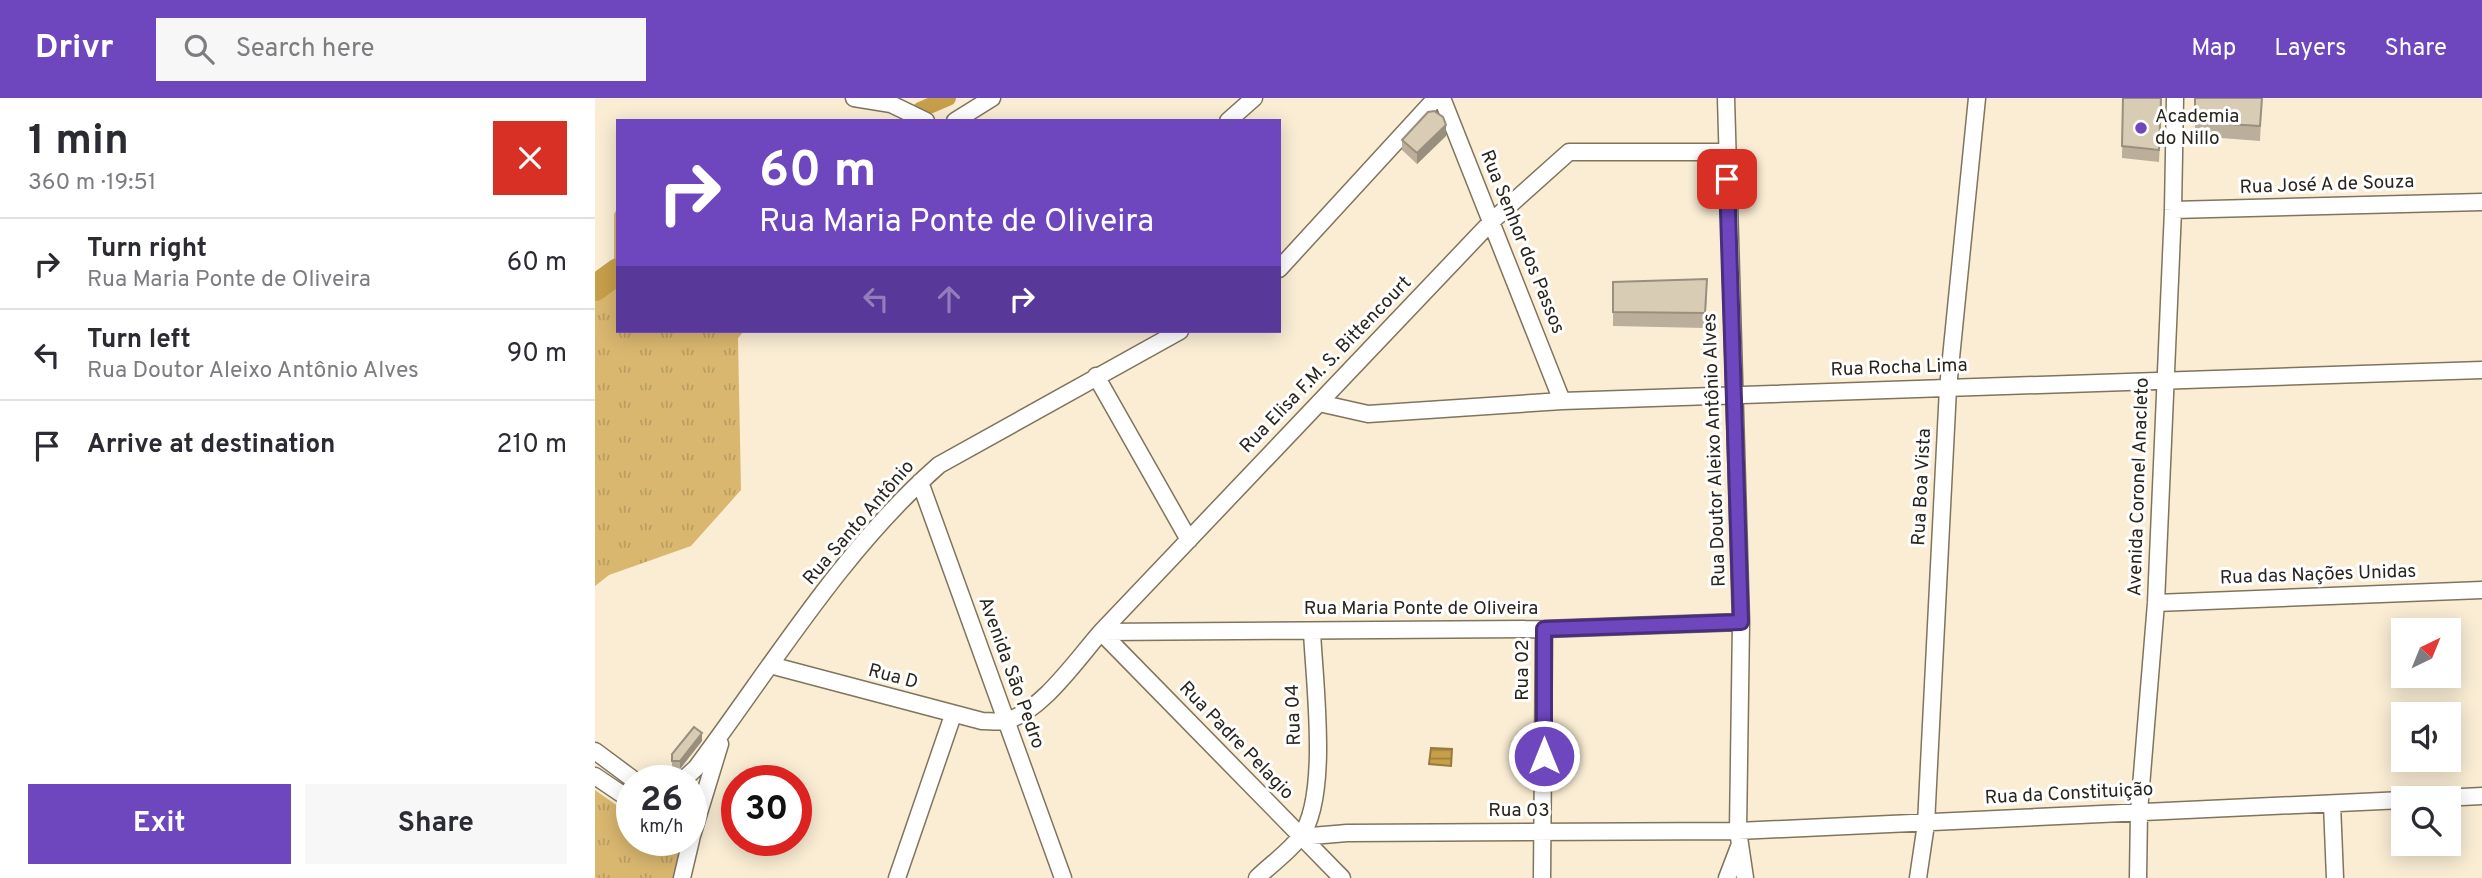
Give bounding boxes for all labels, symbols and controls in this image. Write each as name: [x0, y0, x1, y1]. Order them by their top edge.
search box: [156, 18, 646, 81]
text: Drivr: [35, 28, 114, 70]
icon: search: [180, 30, 218, 68]
text: Search here: [236, 33, 375, 66]
text: Map: [2191, 34, 2236, 64]
text: Layers: [2274, 34, 2346, 64]
text: Share: [2384, 34, 2447, 64]
place label: Academia do Nillo: [2155, 105, 2239, 151]
text: 1 min: [28, 116, 129, 169]
marker: Academia do Nillo: [2133, 120, 2149, 136]
button: close: [493, 121, 567, 195]
text: 60 m: [759, 142, 877, 204]
icon: right: [644, 147, 735, 238]
street label: Rua Senhor dos Passos: [1474, 147, 1570, 337]
pin: [1697, 149, 1757, 209]
icon: arrive: [1708, 160, 1746, 198]
text: 360 m · 19:51: [28, 169, 156, 198]
street label: Rua José A de Souza: [2239, 170, 2415, 200]
text: Rua Maria Ponte de Oliveira: [759, 203, 1154, 243]
text: Turn right: [87, 233, 207, 266]
icon: right: [28, 245, 66, 283]
text: 60 m: [507, 247, 567, 280]
text: Rua Maria Ponte de Oliveira: [87, 266, 371, 295]
street label: Rua Elisa F.M. S. Bittencourt: [1235, 271, 1417, 459]
icon: left: [857, 280, 895, 318]
icon: ahead: [930, 280, 968, 318]
icon: right: [1003, 280, 1041, 318]
street label: Rua Doutor Aleixo Antônio Alves: [1698, 313, 1732, 587]
text: Turn left: [87, 324, 191, 357]
icon: left: [28, 336, 66, 374]
text: 90 m: [507, 338, 567, 371]
street label: Rua Rocha Lima: [1830, 354, 1968, 382]
text: Rua Doutor Aleixo Antônio Alves: [87, 357, 419, 386]
street label: Avenida Coronel Anacleto: [2123, 377, 2155, 597]
icon: arrive: [28, 427, 66, 465]
street label: Rua Boa Vista: [1907, 428, 1937, 546]
text: Arrive at destination: [87, 429, 335, 462]
text: 210 m: [497, 429, 567, 462]
street label: Rua Santo Antônio: [798, 455, 920, 591]
street label: Rua das Nações Unidas: [2219, 560, 2417, 590]
street label: Avenida São Pedro: [972, 594, 1050, 752]
street label: Rua Maria Ponte de Oliveira: [1304, 597, 1538, 621]
north arrow: [2391, 618, 2461, 688]
map controls: [2391, 618, 2461, 856]
street label: Rua 02: [1511, 639, 1535, 701]
street label: Rua D: [865, 659, 921, 695]
street label: Rua Padre Pelagio: [1173, 677, 1299, 805]
street label: Rua 04: [1281, 684, 1307, 746]
button: sound: [2391, 702, 2461, 772]
position arrow: [1507, 719, 1581, 793]
speed limit sign: 30: [721, 765, 812, 856]
street label: Rua da Constituição: [1984, 778, 2154, 810]
text: 26: [640, 779, 683, 823]
button: Exit: [28, 784, 291, 864]
button: Share: [305, 784, 567, 864]
button: search: [2391, 786, 2461, 856]
street label: Rua 03: [1488, 799, 1550, 823]
text: km/h: [640, 816, 683, 839]

